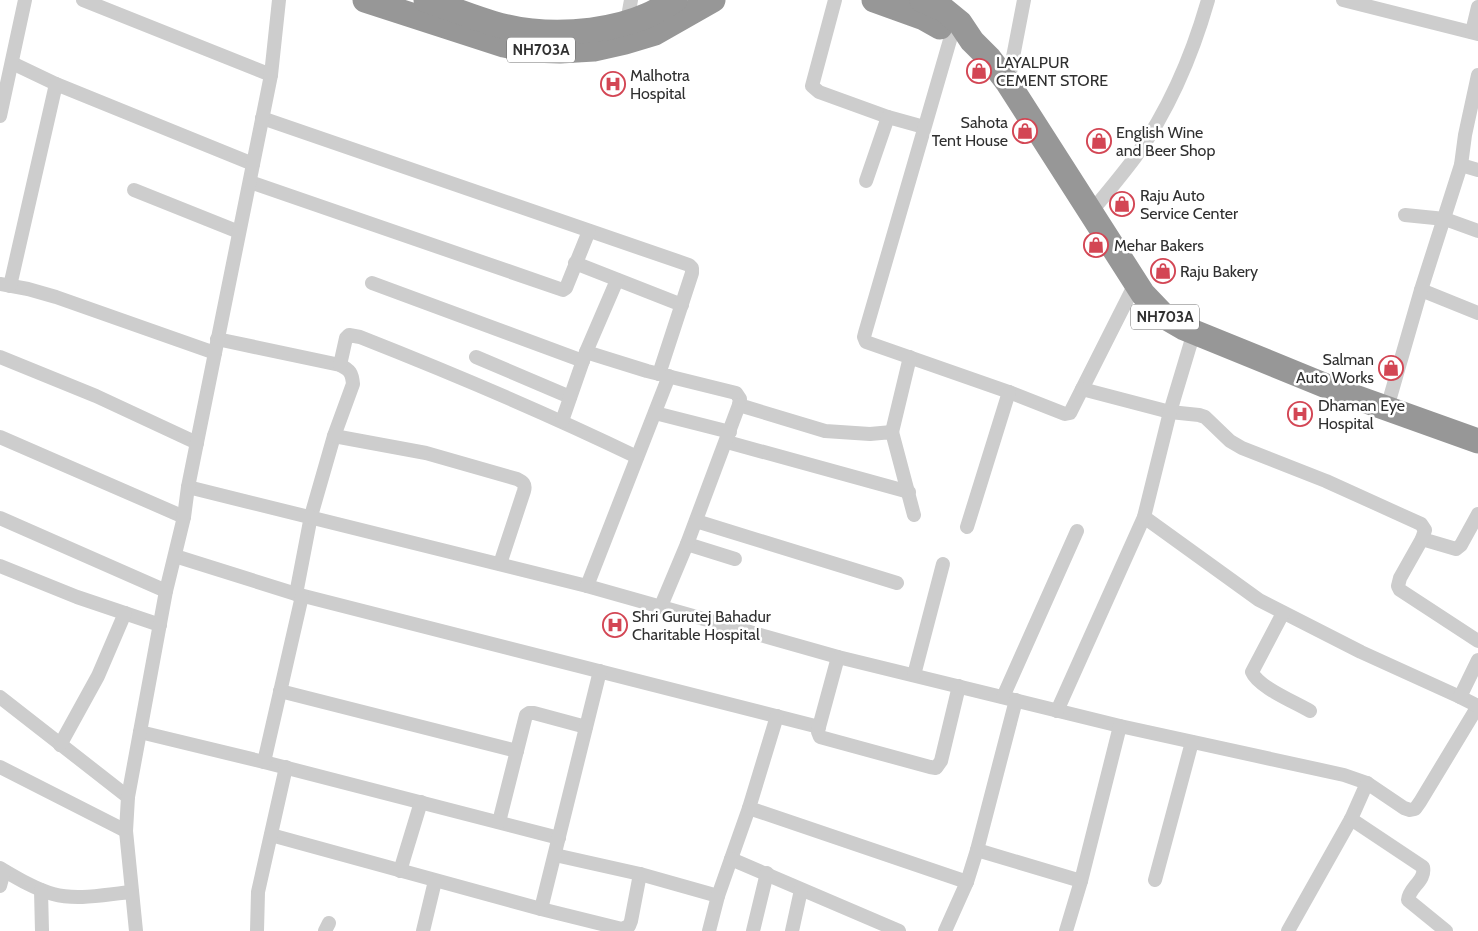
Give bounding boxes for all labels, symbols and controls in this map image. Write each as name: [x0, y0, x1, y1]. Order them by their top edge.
road number: NH703A: [507, 38, 575, 62]
place label: LAYALPUR CEMENT STORE: [996, 53, 1108, 90]
shop icon: LAYALPUR CEMENT STORE: [966, 58, 992, 84]
place label: Malhotra Hospital: [630, 66, 690, 103]
hospital icon: Malhotra Hospital: [600, 71, 626, 97]
place label: Sahota Tent House: [932, 113, 1008, 150]
shop icon: Sahota Tent House: [1012, 118, 1038, 144]
place label: English Wine and Beer Shop: [1116, 123, 1215, 160]
shop icon: English Wine and Beer Shop: [1086, 128, 1112, 154]
place label: Raju Auto Service Center: [1140, 186, 1239, 223]
shop icon: Raju Auto Service Center: [1109, 191, 1135, 217]
shop icon: Mehar Bakers: [1083, 232, 1109, 258]
place label: Mehar Bakers: [1114, 236, 1204, 255]
shop icon: Raju Bakery: [1150, 258, 1176, 284]
place label: Raju Bakery: [1180, 262, 1258, 281]
road number: NH703A: [1131, 304, 1199, 330]
place label: Salman Auto Works: [1296, 350, 1374, 387]
shop icon: Salman Auto Works: [1378, 355, 1404, 381]
place label: Dhaman Eye Hospital: [1318, 396, 1405, 433]
hospital icon: Dhaman Eye Hospital: [1287, 401, 1313, 427]
place label: Shri Gurutej Bahadur Charitable Hospital: [632, 607, 772, 644]
hospital icon: Shri Gurutej Bahadur Charitable Hospital: [602, 612, 628, 638]

